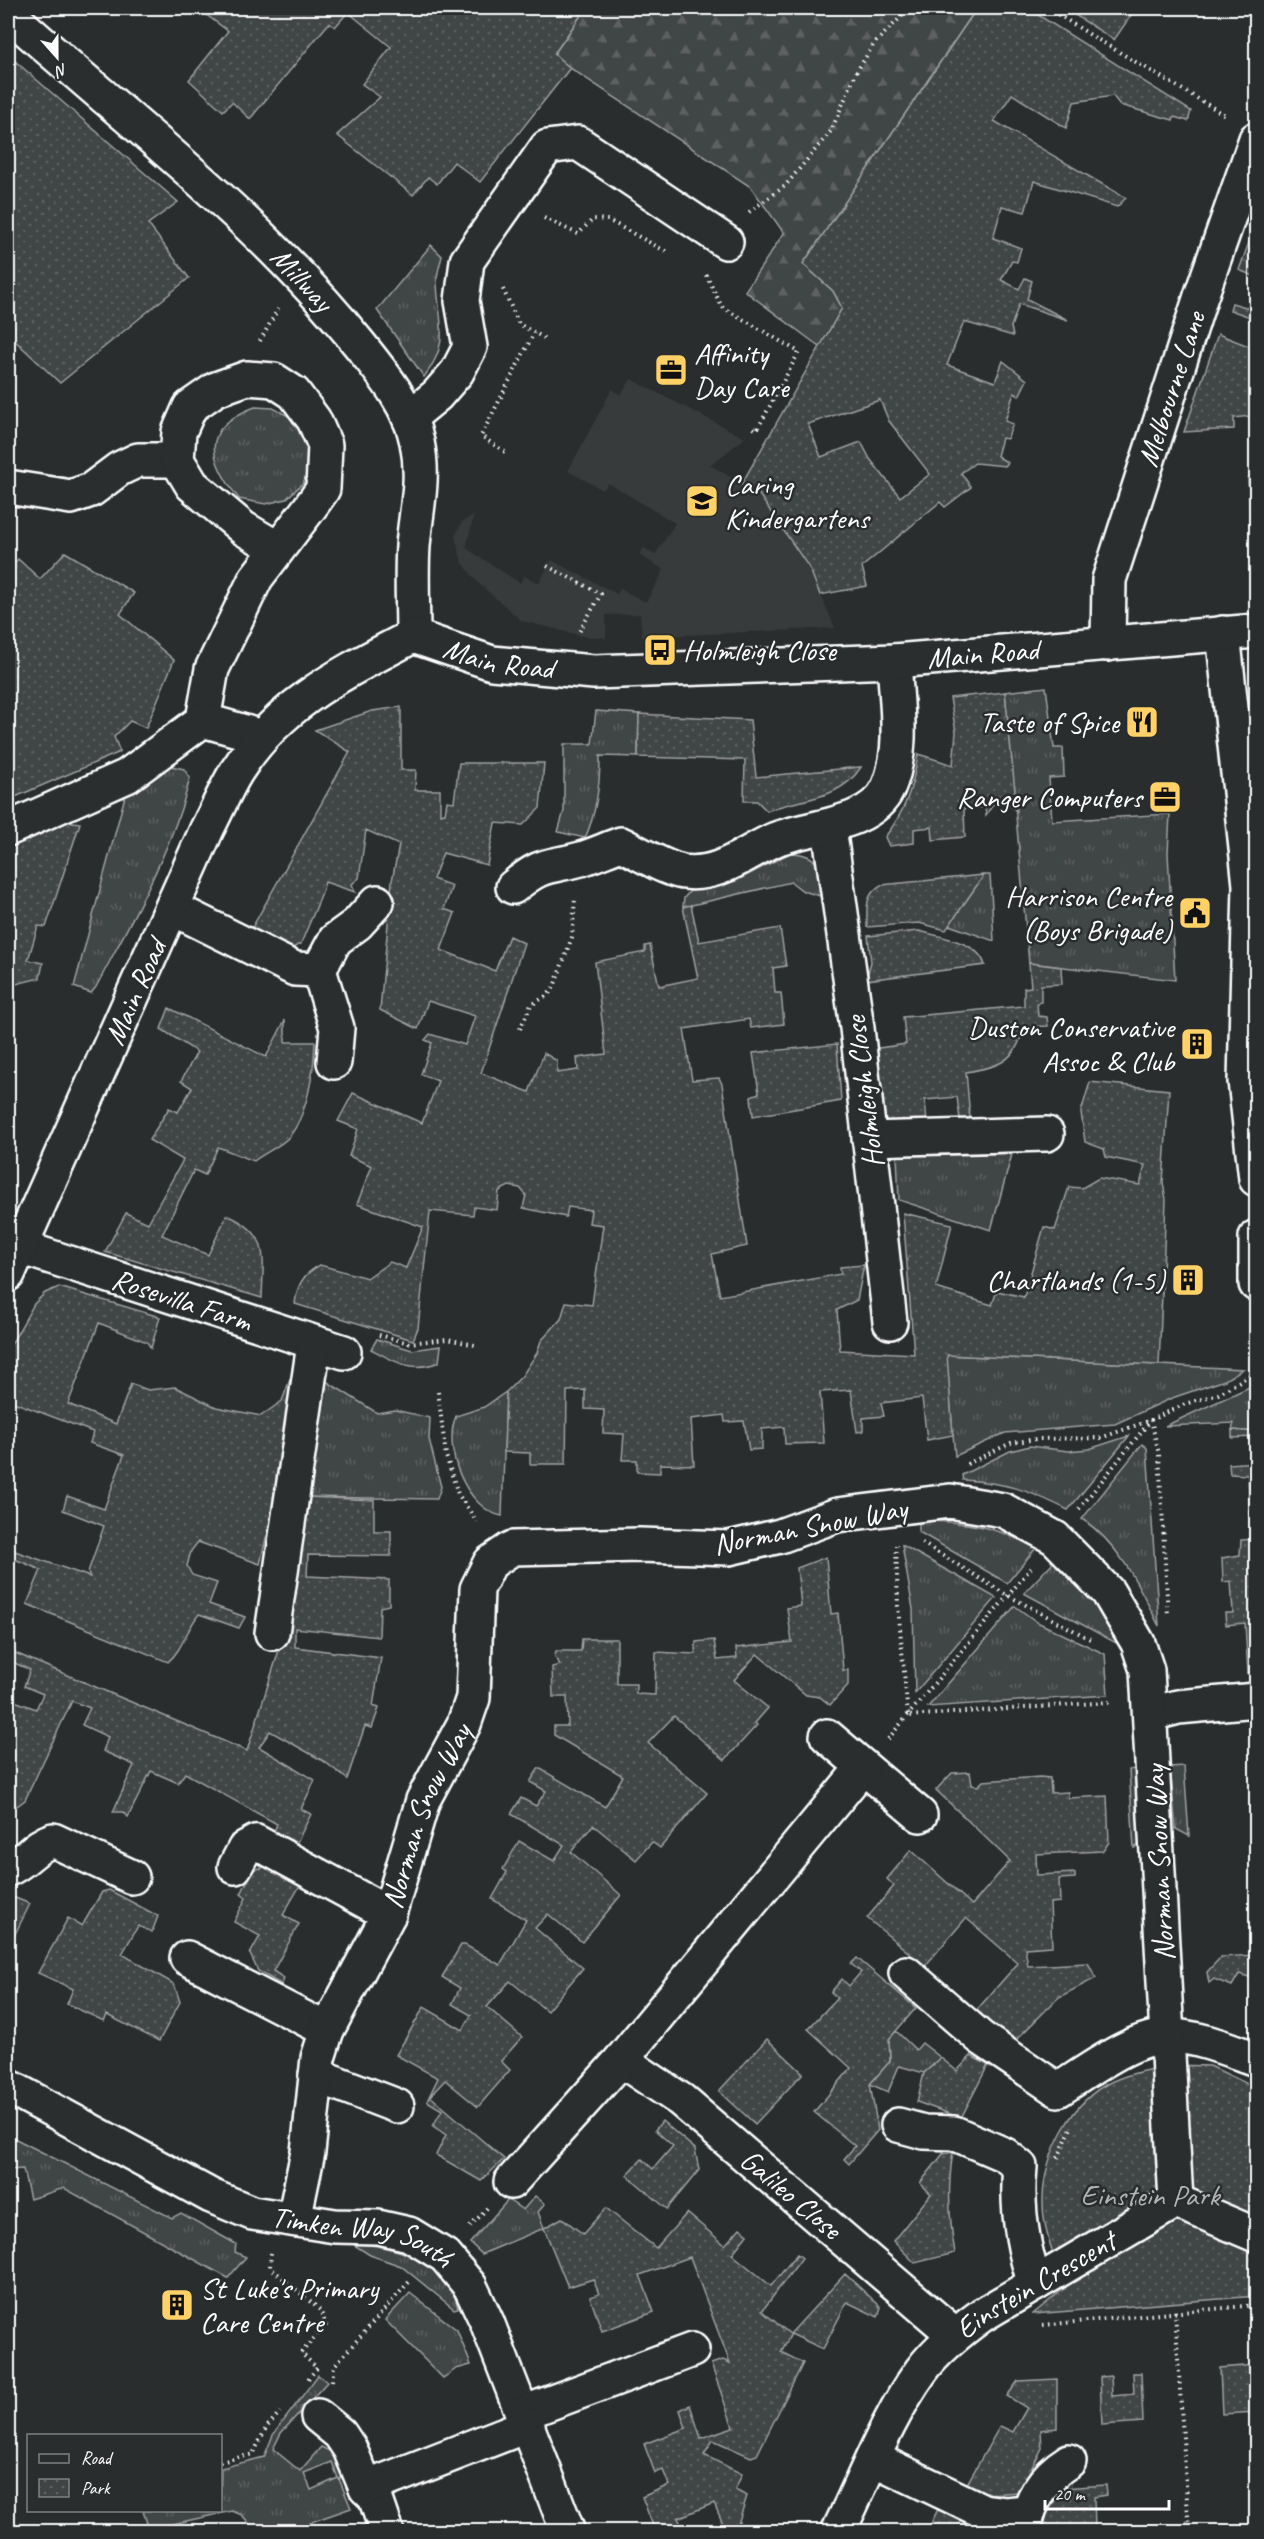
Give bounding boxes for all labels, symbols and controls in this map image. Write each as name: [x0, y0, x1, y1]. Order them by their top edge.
north arrow: [27, 27, 87, 87]
text: N: [51, 59, 70, 82]
street label: Millway: [262, 238, 344, 322]
street label: Melbourne Lane: [1128, 305, 1215, 471]
place label: Affinity Day Care: [694, 334, 791, 406]
office icon: Affinity Day Care: [653, 352, 689, 388]
place label: Caring Kindergartens: [725, 465, 872, 537]
school or university icon: Caring Kindergartens: [684, 483, 720, 519]
street label: Main Road: [439, 629, 559, 688]
street label: Main Road: [926, 630, 1044, 677]
place label: Holmleigh Close: [683, 631, 838, 669]
bus stop icon: Holmleigh Close: [642, 632, 678, 668]
place label: Taste of Spice: [979, 703, 1121, 741]
restaurant icon: Taste of Spice: [1124, 704, 1160, 740]
place label: Ranger Computers: [956, 778, 1145, 816]
office icon: Ranger Computers: [1147, 779, 1183, 815]
place label: Harrison Centre (Boys Brigade): [1005, 877, 1174, 949]
public building icon: Harrison Centre (Boys Brigade): [1177, 895, 1213, 931]
street label: Main Road: [95, 929, 177, 1051]
place label: Duston Conservative Assoc & Club: [968, 1008, 1176, 1080]
street label: Holmleigh Close: [836, 1012, 892, 1170]
building icon: Duston Conservative Assoc & Club: [1179, 1026, 1215, 1062]
street label: Rosevilla Farm: [107, 1260, 258, 1341]
place label: Chartlands (1-5): [987, 1261, 1167, 1299]
building icon: Chartlands (1-5): [1170, 1262, 1206, 1298]
street label: Norman Snow Way: [710, 1488, 913, 1563]
street label: Norman Snow Way: [373, 1714, 481, 1913]
street label: Norman Snow Way: [1135, 1761, 1183, 1962]
street label: Galileo Close: [732, 2141, 851, 2249]
park label: Einstein Park: [1081, 2176, 1221, 2214]
street label: Timken Way South: [269, 2197, 465, 2275]
street label: Einstein Crescent: [948, 2220, 1126, 2347]
place label: St Luke's Primary Care Centre: [200, 2269, 380, 2341]
building icon: St Luke's Primary Care Centre: [159, 2287, 195, 2323]
legend: [27, 2434, 222, 2512]
text: Road: [81, 2447, 114, 2469]
scale bar: [1045, 2473, 1170, 2511]
text: Park: [81, 2477, 111, 2499]
text: 20 m: [1054, 2483, 1087, 2505]

